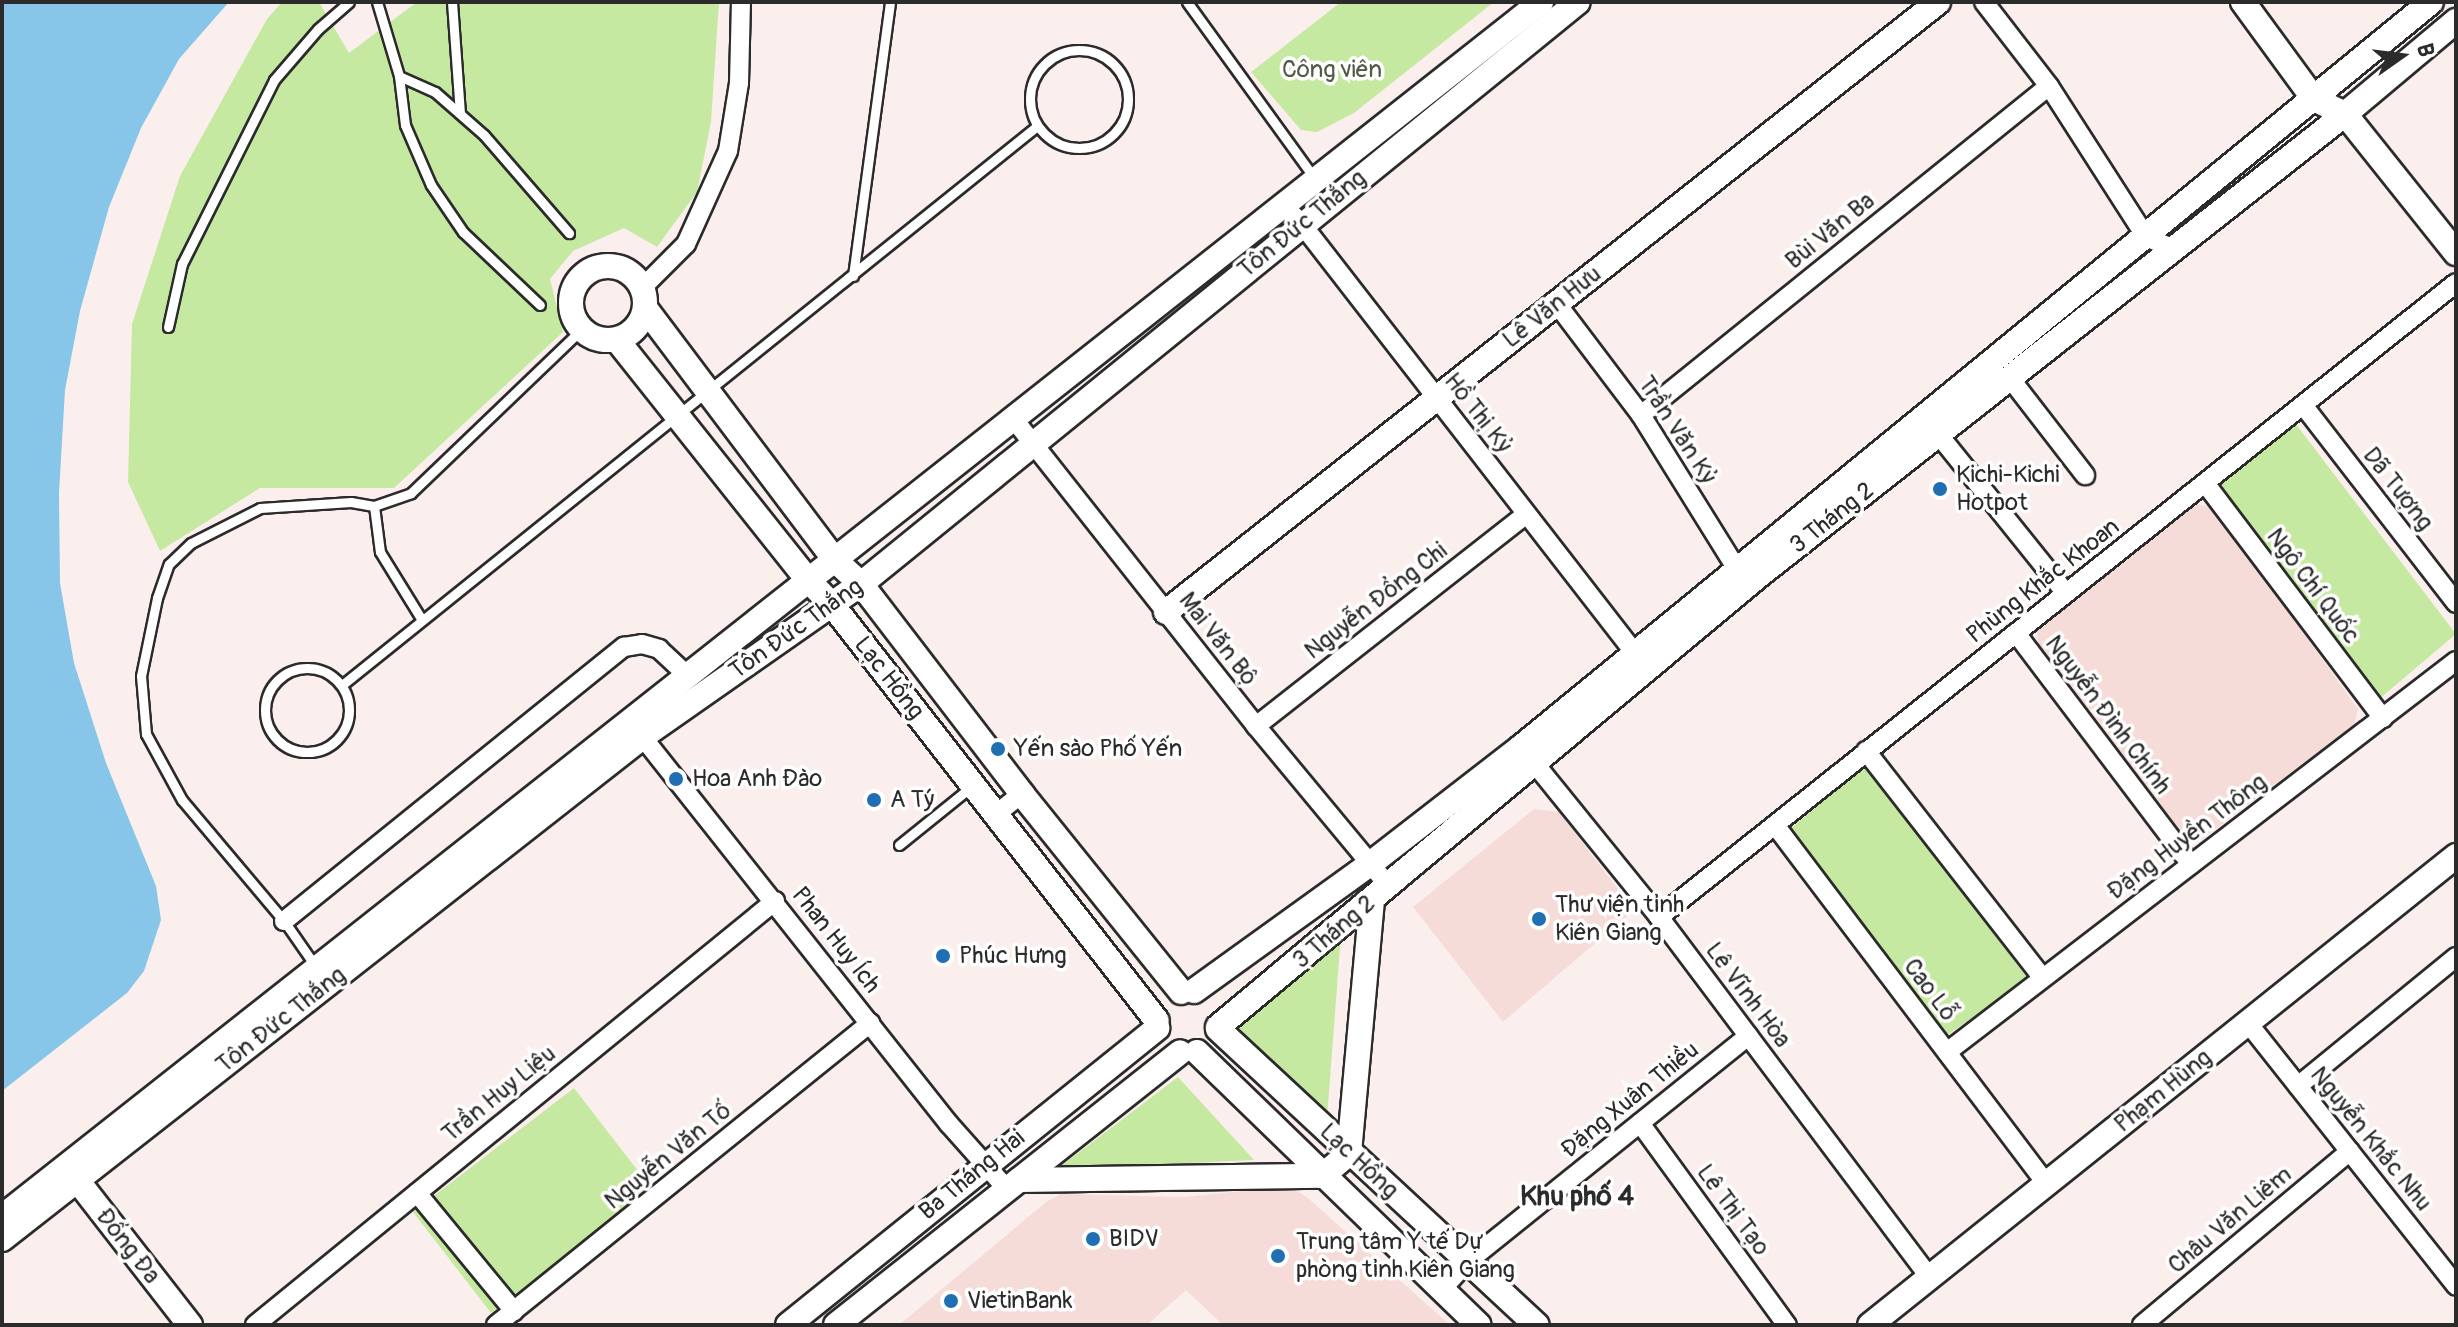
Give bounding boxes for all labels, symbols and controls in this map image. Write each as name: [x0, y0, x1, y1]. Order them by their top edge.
north arrow: [2362, 16, 2442, 96]
text: B: [2410, 41, 2440, 60]
park label: Công viên: [1282, 56, 1382, 84]
street label: Tôn Đức Thắng: [1232, 164, 1372, 284]
street label: Bùi Văn Ba: [1780, 187, 1880, 275]
street label: Lê Văn Hưu: [1497, 260, 1607, 354]
street label: Hồ Thị Kỷ: [1438, 367, 1518, 459]
street label: Trần Văn Kỷ: [1632, 371, 1722, 489]
street label: Dã Tượng: [2357, 442, 2439, 536]
place label: Kichi-Kichi Hotpot: [1956, 461, 2060, 517]
street label: 3 Tháng 2: [1784, 476, 1880, 560]
marker: Kichi-Kichi Hotpot: [1931, 480, 1949, 498]
street label: Phùng Khắc Khoan: [1961, 512, 2125, 650]
street label: Ngô Chí Quốc: [2260, 523, 2366, 649]
street label: Nguyễn Đổng Chi: [1299, 536, 1453, 666]
street label: Tôn Đức Thắng: [724, 572, 868, 686]
street label: Mai Văn Bộ: [1173, 587, 1263, 691]
street label: Nguyễn Đình Chính: [2039, 630, 2177, 800]
street label: Lạc Hồng: [848, 631, 930, 725]
place label: Yến sào Phố Yến: [1014, 735, 1182, 763]
marker: Yến sào Phố Yến: [989, 740, 1007, 758]
place label: Hoa Anh Đào: [692, 765, 822, 793]
street label: Đặng Huyền Thông: [2102, 768, 2272, 906]
marker: Hoa Anh Đào: [667, 770, 685, 788]
place label: A Tý: [890, 786, 934, 814]
marker: A Tý: [865, 791, 883, 809]
street label: Phan Huy Ích: [786, 881, 886, 999]
street label: 3 Tháng 2: [1287, 889, 1381, 975]
place label: Thư viện tỉnh Kiên Giang: [1555, 891, 1684, 947]
marker: Thư viện tỉnh Kiên Giang: [1530, 910, 1548, 928]
street label: Lê Vĩnh Hòa: [1699, 937, 1797, 1053]
place label: Phúc Hưng: [959, 942, 1067, 970]
marker: Phúc Hưng: [934, 947, 952, 965]
street label: Cao Lỗ: [1897, 953, 1963, 1027]
street label: Tôn Đức Thắng: [211, 961, 351, 1079]
street label: Đặng Xuân Thiều: [1555, 1036, 1705, 1164]
street label: Trần Huy Liệu: [436, 1039, 562, 1149]
street label: Phạm Hùng: [2109, 1043, 2217, 1139]
street label: Nguyễn Khắc Nhu: [2304, 1061, 2438, 1217]
street label: Nguyễn Văn Tố: [599, 1096, 737, 1216]
street label: Lạc Hồng: [1314, 1117, 1404, 1205]
street label: Ba Tháng Hai: [914, 1124, 1030, 1226]
street label: Lê Thị Tạo: [1690, 1159, 1776, 1261]
street label: Châu Văn Liêm: [2163, 1160, 2297, 1280]
district label: Khu phố 4: [1520, 1180, 1634, 1214]
street label: Đống Đa: [90, 1203, 166, 1289]
place label: BIDV: [1109, 1225, 1159, 1253]
place label: Trung tâm Y tế Dự phòng tỉnh Kiên Giang: [1296, 1228, 1515, 1284]
marker: BIDV: [1084, 1230, 1102, 1248]
marker: Trung tâm Y tế Dự phòng tỉnh Kiên Giang: [1267, 1245, 1289, 1267]
place label: VietinBank: [967, 1287, 1072, 1315]
marker: VietinBank: [942, 1292, 960, 1310]

